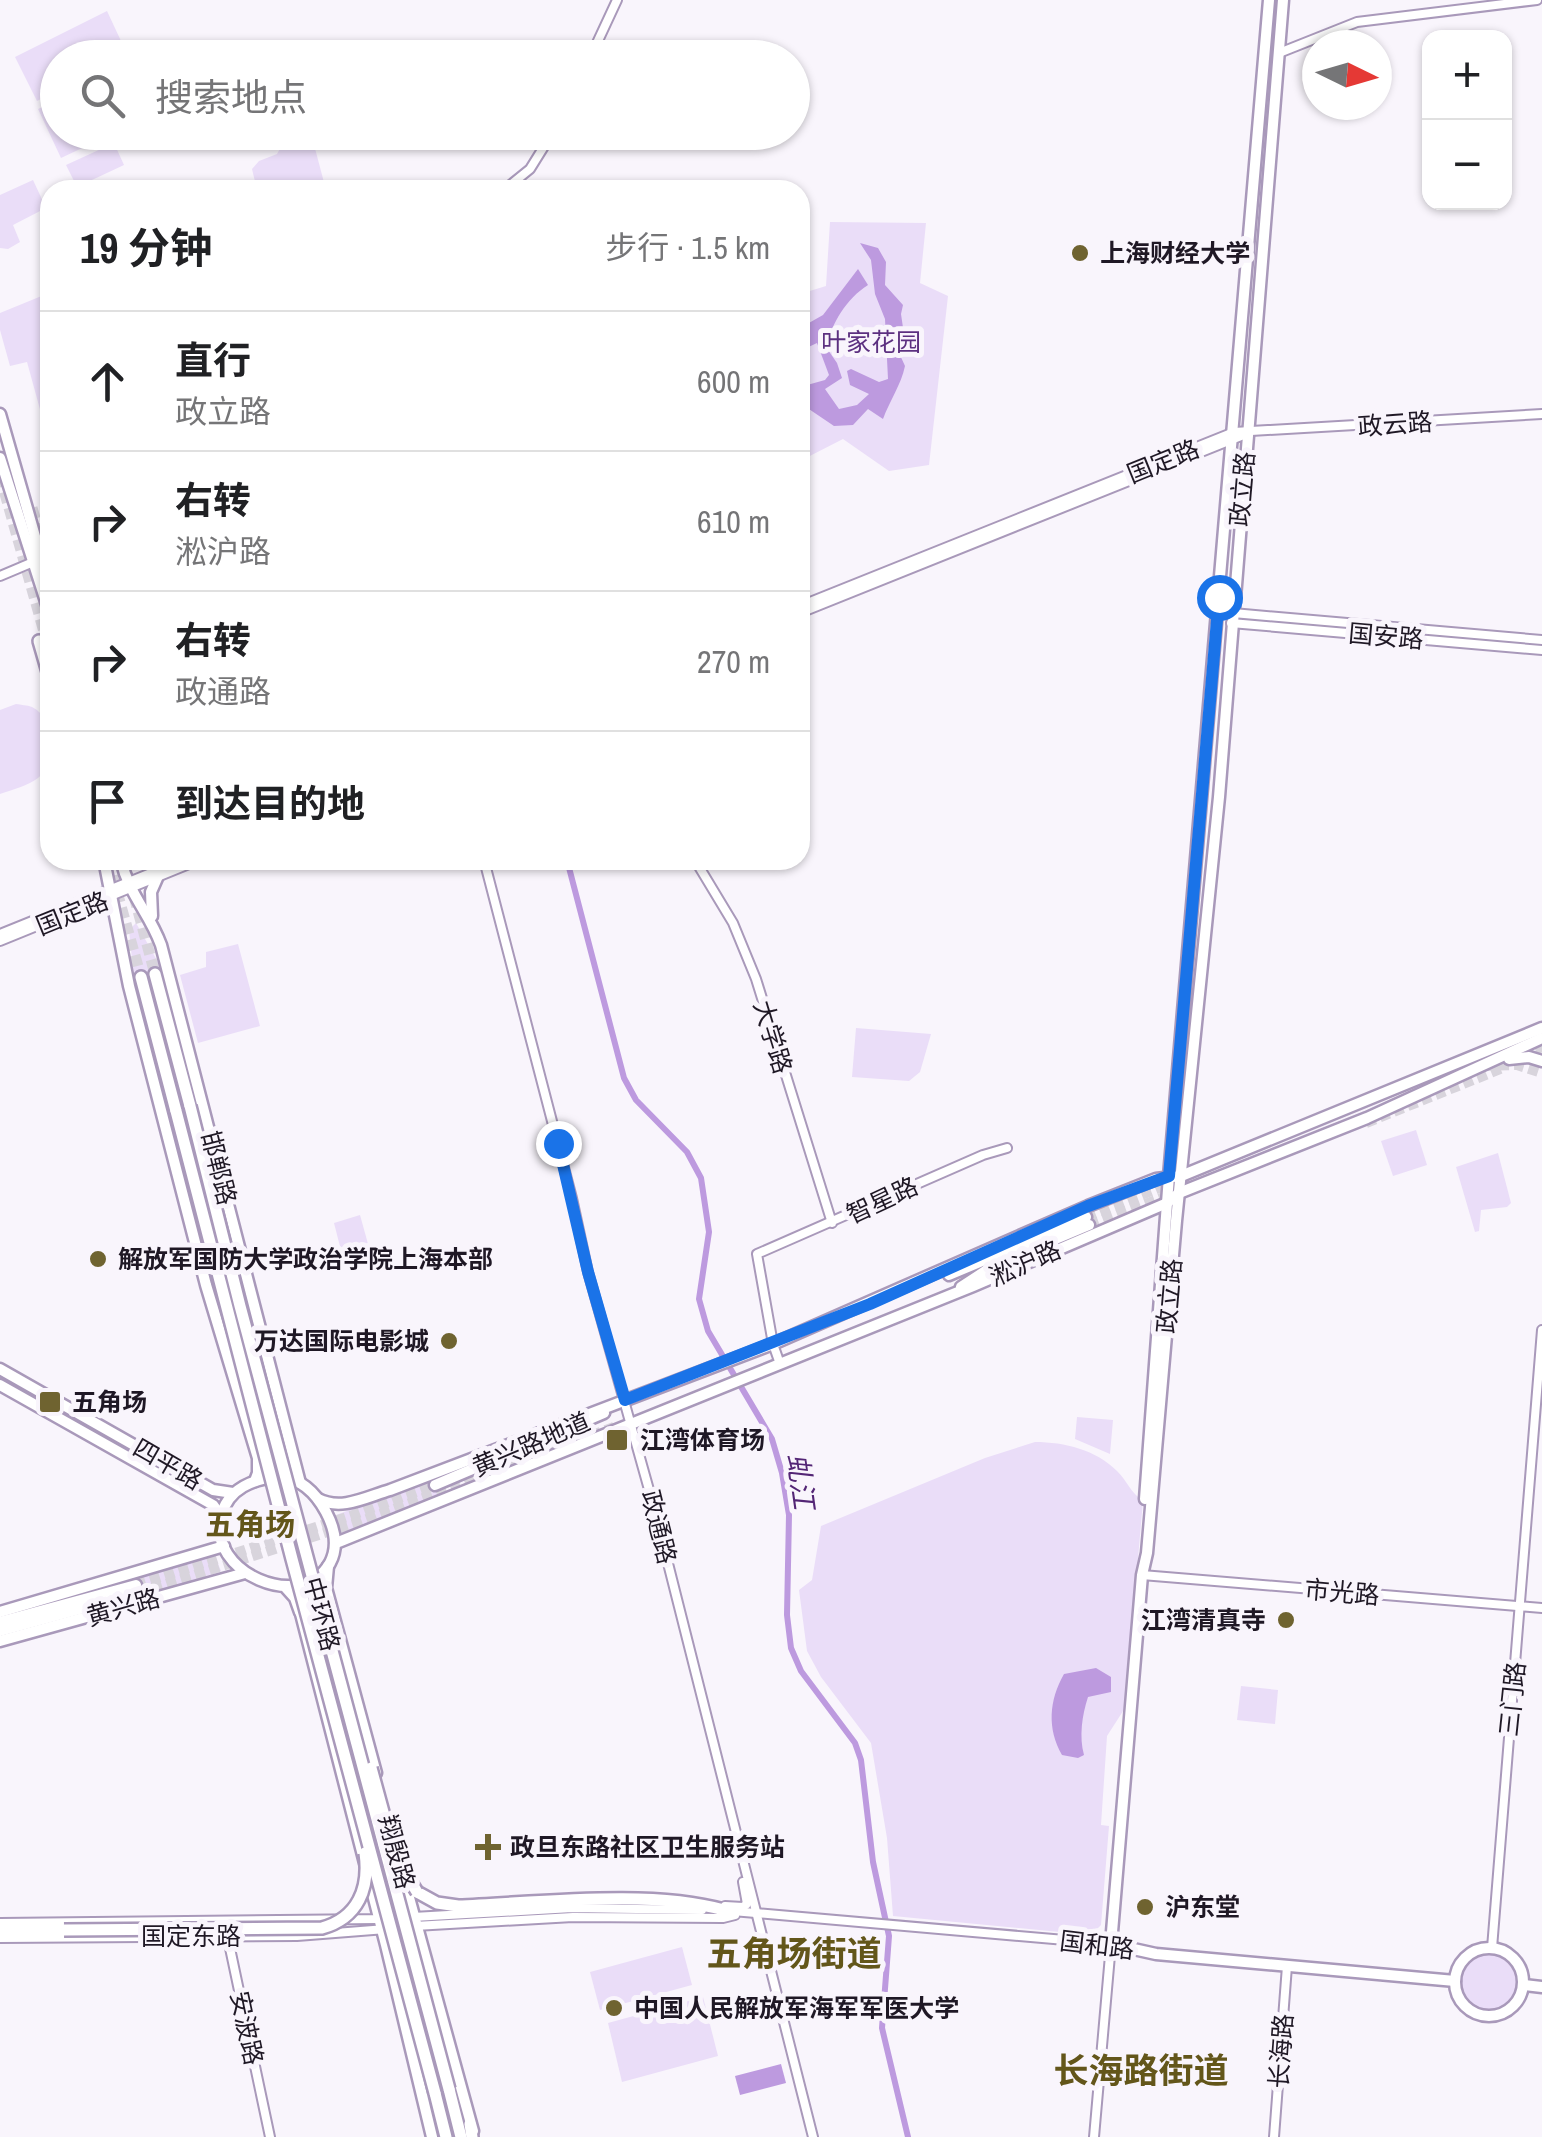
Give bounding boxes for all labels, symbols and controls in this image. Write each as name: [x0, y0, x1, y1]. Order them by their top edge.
north arrow: [1302, 30, 1392, 120]
map controls: [1422, 30, 1512, 210]
button: +: [1422, 30, 1512, 120]
search box: [40, 40, 810, 150]
icon: search: [75, 68, 130, 123]
text: 搜索地点: [155, 72, 307, 123]
button: −: [1422, 120, 1512, 210]
text: 19 分钟: [80, 220, 212, 276]
text: 步行 · 1.5 km: [605, 226, 770, 269]
place label: 上海财经大学: [1100, 236, 1250, 270]
marker: 上海财经大学: [1069, 242, 1091, 264]
park label: 叶家花园: [821, 325, 921, 359]
text: 直行: [175, 335, 251, 386]
icon: ahead: [80, 354, 135, 409]
text: 600 m: [697, 360, 770, 403]
text: 政立路: [175, 390, 271, 433]
street label: 政云路: [1356, 404, 1434, 444]
street label: 国定路: [1122, 431, 1204, 491]
street label: 政立路: [1222, 450, 1262, 528]
text: 右转: [175, 475, 251, 526]
icon: right: [80, 494, 135, 549]
text: 610 m: [697, 500, 770, 543]
text: 淞沪路: [175, 530, 271, 573]
route start: [1197, 575, 1243, 621]
text: 右转: [175, 615, 251, 666]
street label: 国安路: [1347, 616, 1425, 656]
icon: right: [80, 634, 135, 689]
text: 270 m: [697, 640, 770, 683]
text: 政通路: [175, 670, 271, 713]
icon: arrive: [80, 774, 135, 829]
text: 到达目的地: [175, 778, 365, 829]
street label: 国定路: [31, 883, 113, 943]
street label: 大学路: [746, 996, 800, 1078]
route end: [536, 1121, 582, 1167]
street label: 邯郸路: [193, 1127, 245, 1209]
street label: 智星路: [841, 1169, 923, 1231]
street label: 淞沪路: [984, 1232, 1066, 1294]
place label: 解放军国防大学政治学院上海本部: [118, 1242, 493, 1276]
marker: 解放军国防大学政治学院上海本部: [87, 1248, 109, 1270]
street label: 政立路: [1149, 1257, 1189, 1335]
place label: 万达国际电影城: [254, 1324, 429, 1358]
marker: 万达国际电影城: [438, 1330, 460, 1352]
place label: 五角场: [72, 1385, 147, 1419]
marker: 五角场: [37, 1389, 63, 1415]
street label: 黄兴路地道: [467, 1404, 595, 1484]
place label: 江湾体育场: [640, 1423, 765, 1457]
marker: 江湾体育场: [604, 1427, 630, 1453]
street label: 四平路: [127, 1431, 209, 1497]
water label: 虬江: [778, 1451, 824, 1514]
street label: 政通路: [633, 1486, 685, 1568]
district label: 五角场: [205, 1504, 295, 1544]
street label: 市光路: [1303, 1572, 1381, 1612]
street label: 中环路: [296, 1573, 348, 1655]
street label: 黄兴路: [82, 1580, 164, 1634]
place label: 江湾清真寺: [1141, 1603, 1266, 1637]
marker: 江湾清真寺: [1275, 1609, 1297, 1631]
street label: 三门路: [1491, 1660, 1533, 1738]
street label: 翔殷路: [371, 1811, 423, 1893]
place label: 政旦东路社区卫生服务站: [510, 1830, 785, 1864]
marker: 政旦东路社区卫生服务站: [475, 1834, 501, 1860]
place label: 沪东堂: [1165, 1890, 1240, 1924]
marker: 沪东堂: [1134, 1896, 1156, 1918]
street label: 国定东路: [141, 1919, 241, 1953]
street label: 国和路: [1058, 1924, 1136, 1966]
district label: 五角场街道: [706, 1930, 882, 1977]
street label: 安波路: [223, 1988, 271, 2068]
place label: 中国人民解放军海军军医大学: [634, 1991, 959, 2025]
marker: 中国人民解放军海军军医大学: [603, 1997, 625, 2019]
street label: 长海路: [1261, 2012, 1301, 2090]
district label: 长海路街道: [1053, 2047, 1229, 2094]

